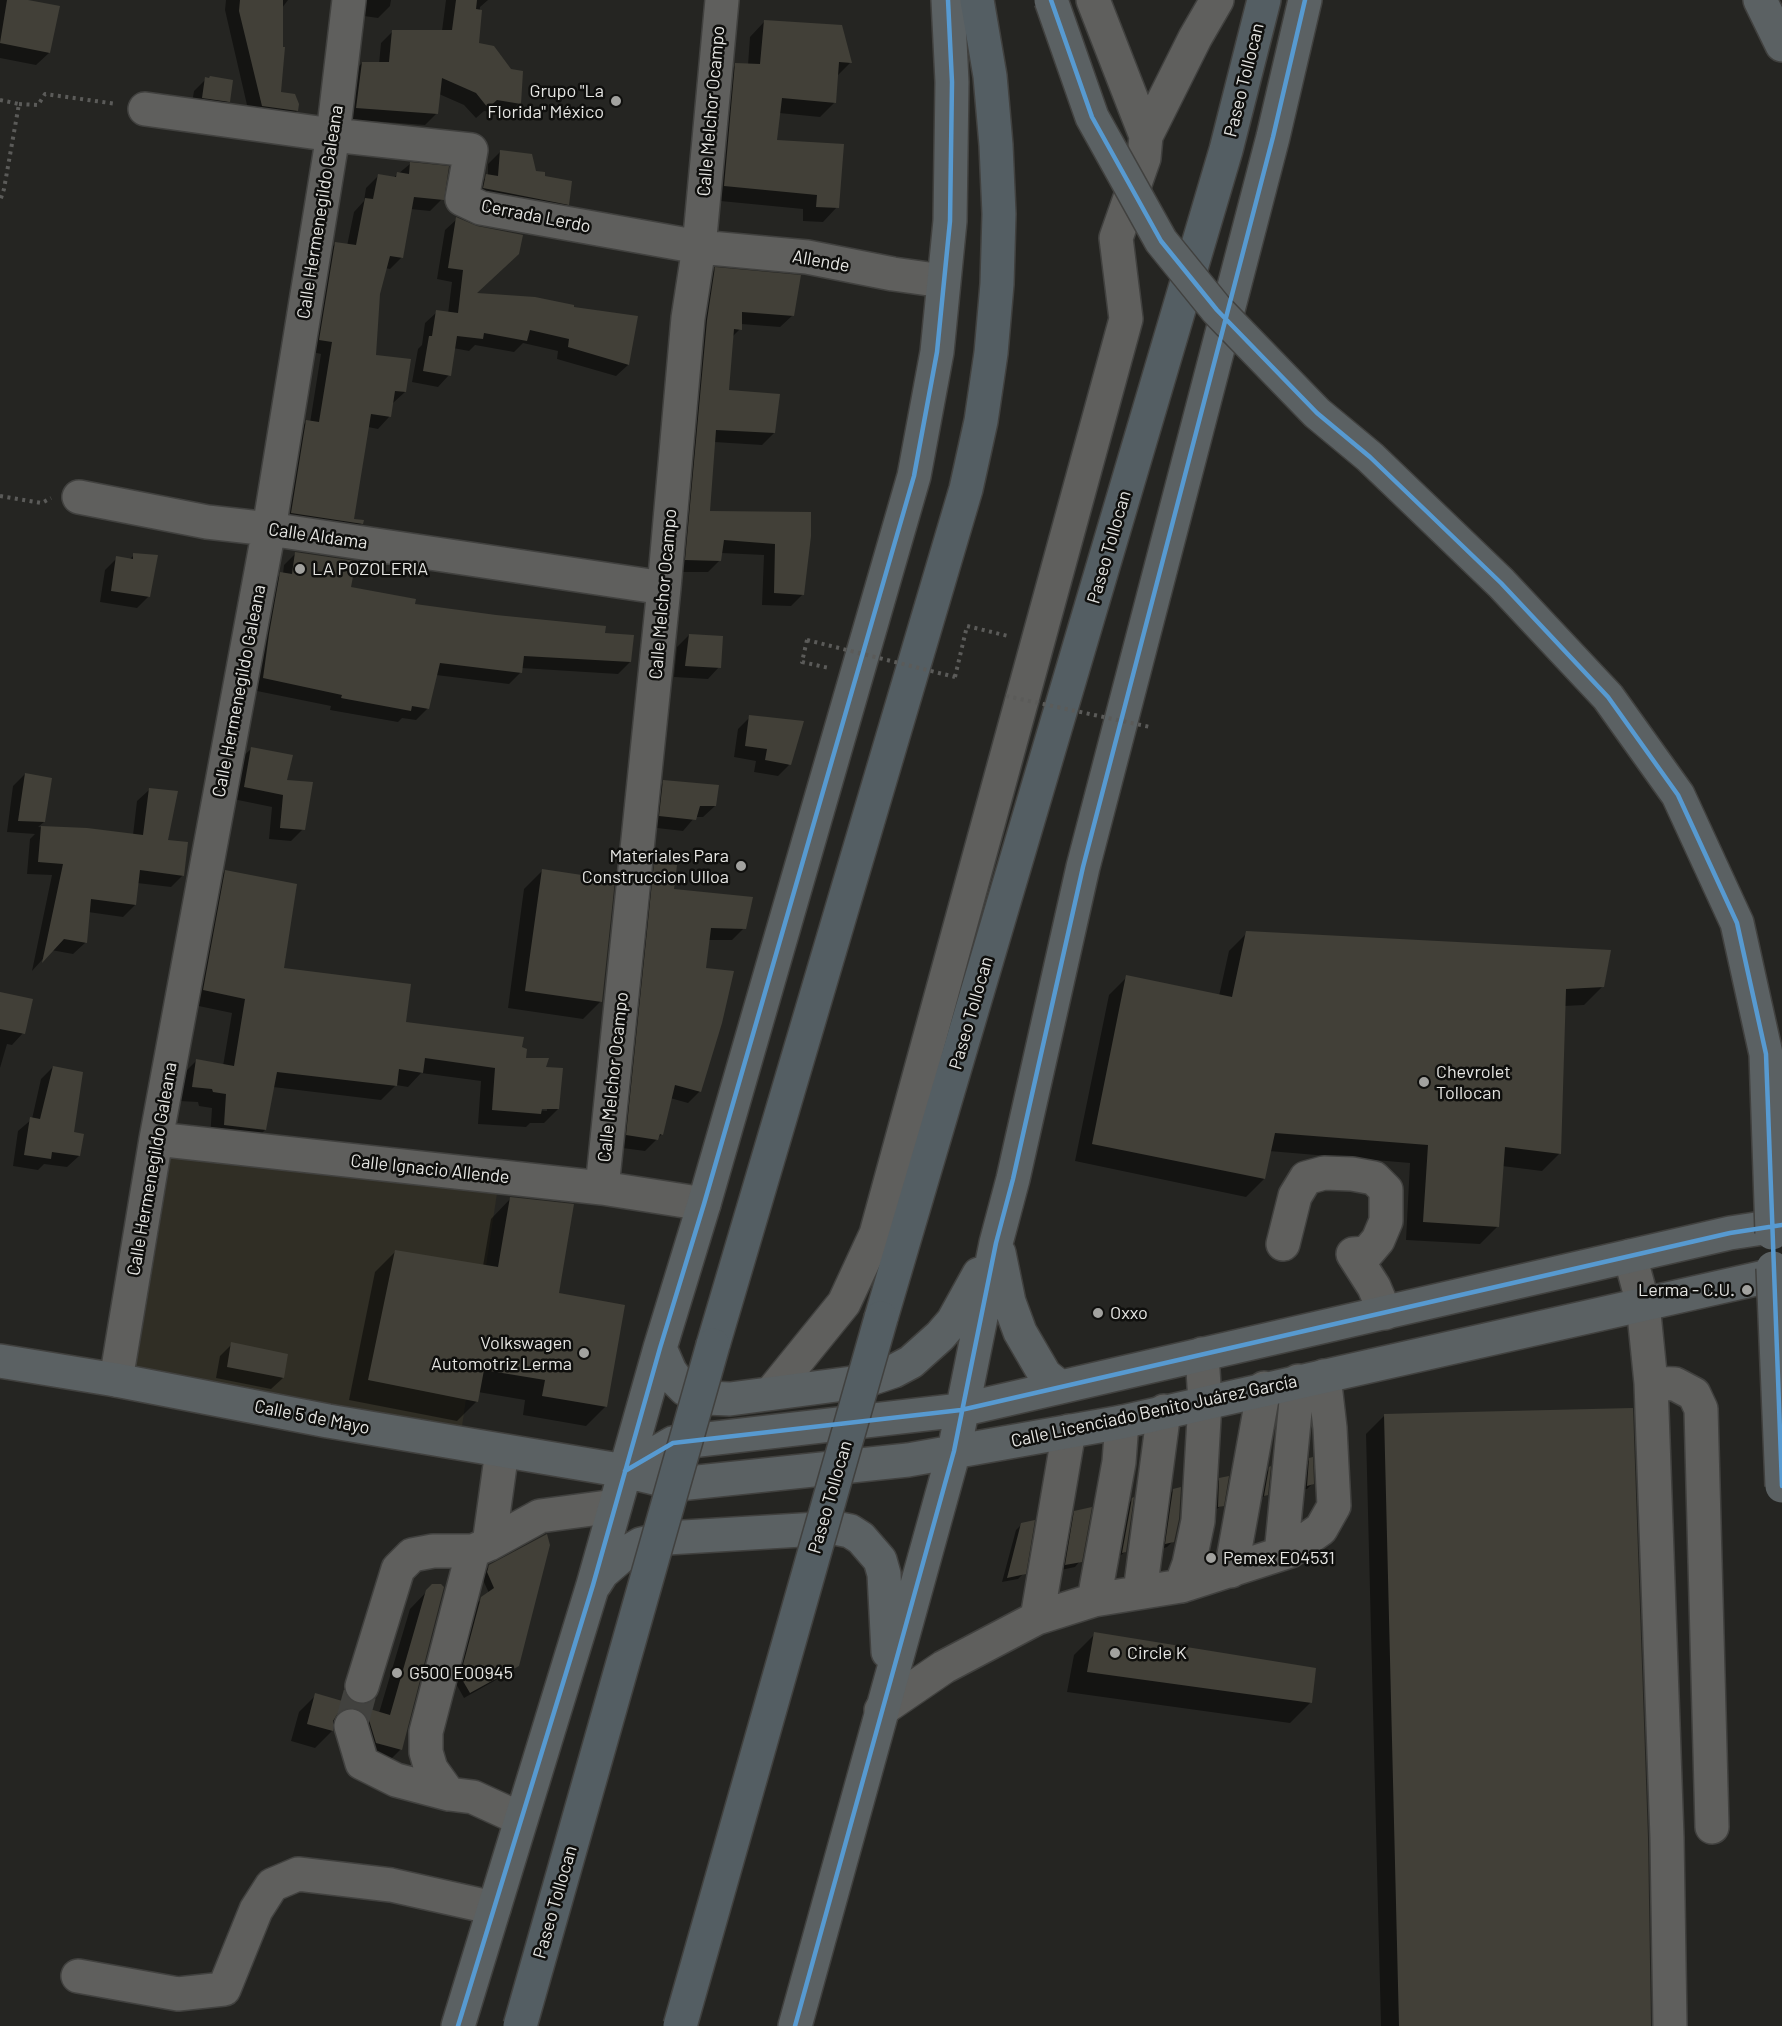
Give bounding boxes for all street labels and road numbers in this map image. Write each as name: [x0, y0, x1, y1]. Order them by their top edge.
street label: Paseo Tollocan: [1219, 21, 1269, 139]
street label: Calle Melchor Ocampo: [693, 25, 729, 197]
street label: Calle Hermenegildo Galeana: [292, 103, 348, 321]
street label: Cerrada Lerdo: [479, 195, 593, 237]
street label: Allende: [791, 245, 851, 277]
street label: Paseo Tollocan: [1083, 488, 1135, 606]
street label: Calle Melchor Ocampo: [645, 508, 681, 680]
street label: Calle Aldama: [267, 518, 369, 554]
street label: Calle Hermenegildo Galeana: [208, 583, 270, 799]
street label: Paseo Tollocan: [945, 954, 997, 1072]
street label: Calle Melchor Ocampo: [593, 991, 633, 1163]
street label: Calle Hermenegildo Galeana: [123, 1061, 181, 1277]
street label: Calle Ignacio Allende: [349, 1150, 511, 1188]
street label: Calle Licenciado Benito Juárez García: [1009, 1370, 1299, 1452]
street label: Calle 5 de Mayo: [252, 1395, 372, 1439]
street label: Paseo Tollocan: [804, 1438, 856, 1556]
street label: Paseo Tollocan: [529, 1843, 581, 1961]

